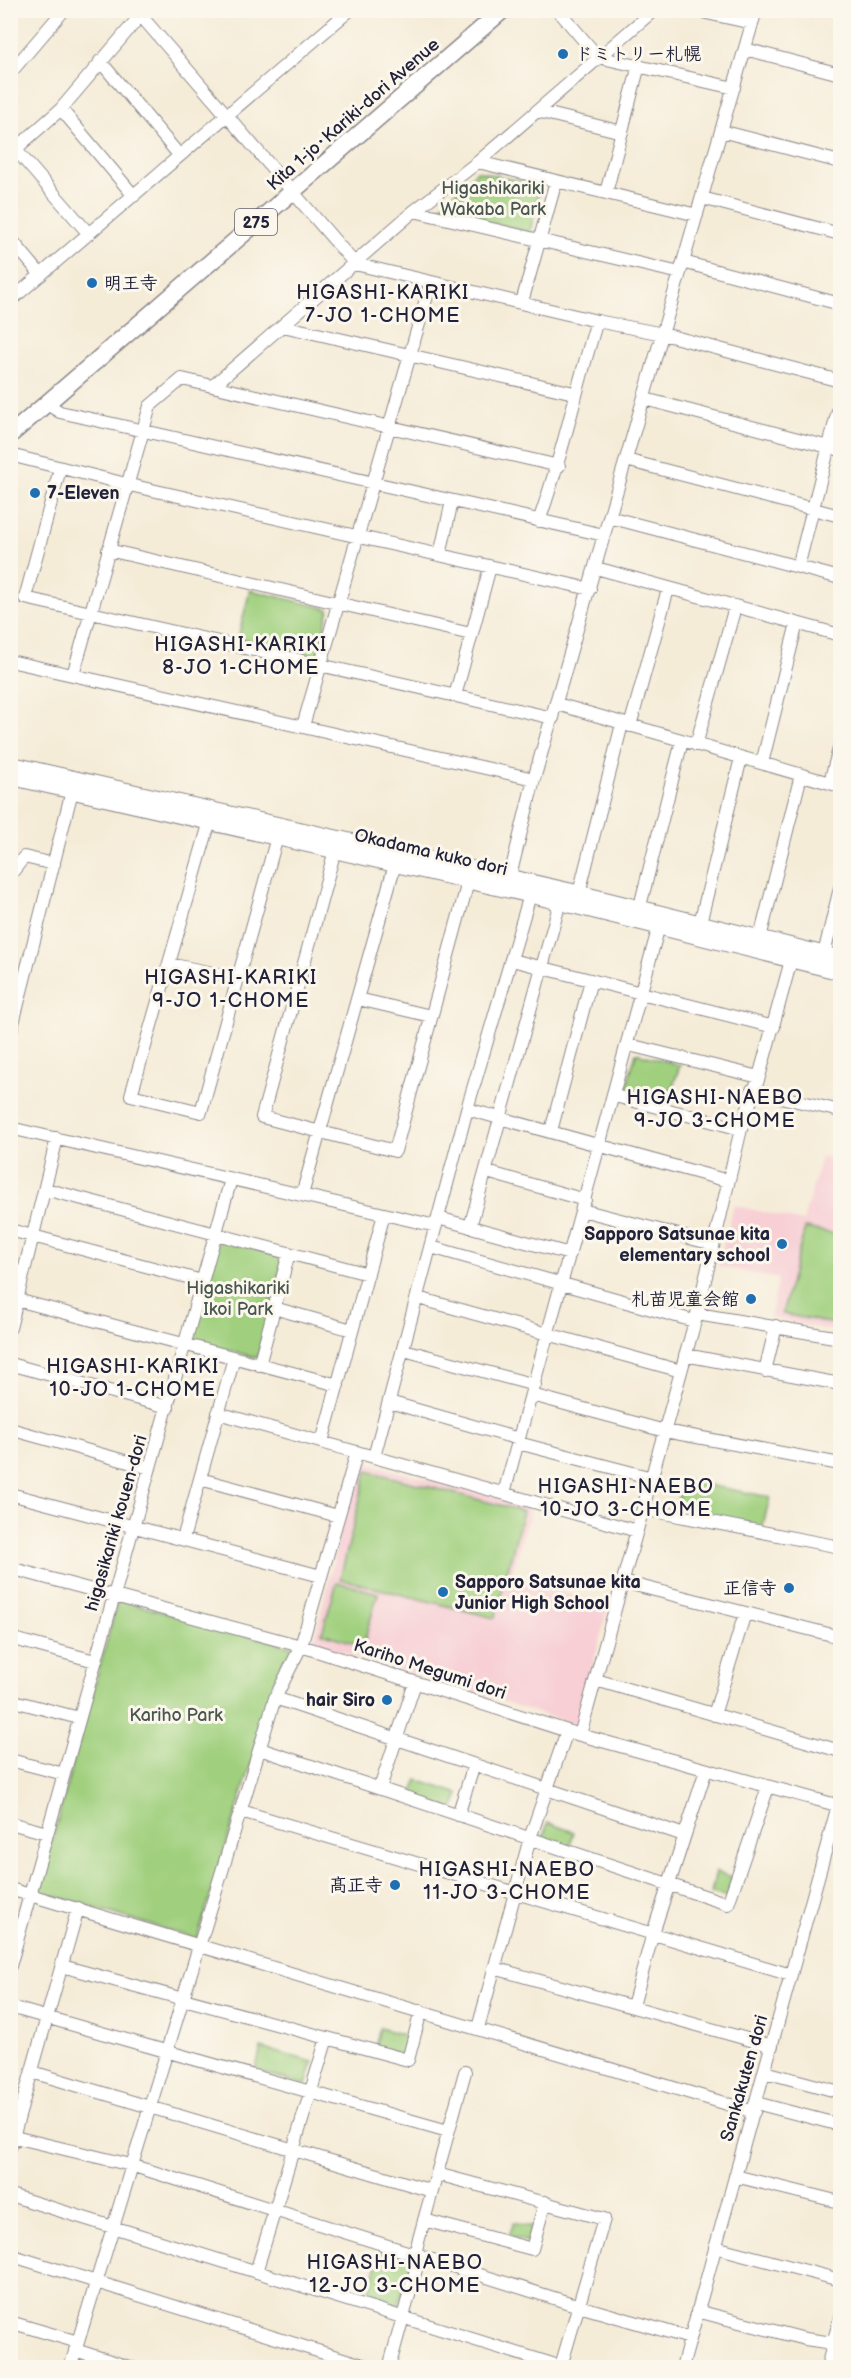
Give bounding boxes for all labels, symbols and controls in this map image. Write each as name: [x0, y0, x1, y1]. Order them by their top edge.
street label: Kita 1-jo･Kariki-dori Avenue: [263, 34, 444, 195]
place label: ドミトリー札幌: [575, 44, 701, 65]
marker: ドミトリー札幌: [556, 47, 570, 61]
park label: Higashikariki Wakaba Park: [440, 178, 546, 220]
road number: 275: [235, 209, 277, 235]
place label: 明王寺: [104, 273, 158, 294]
marker: 明王寺: [85, 276, 99, 290]
district label: HIGASHI-KARIKI 7-JO 1-CHOME: [296, 281, 470, 328]
place label: 7-Eleven: [47, 483, 119, 504]
marker: 7-Eleven: [28, 486, 42, 500]
district label: HIGASHI-KARIKI 8-JO 1-CHOME: [154, 633, 328, 680]
street label: Okadama kuko dori: [352, 825, 509, 880]
district label: HIGASHI-KARIKI 9-JO 1-CHOME: [144, 966, 318, 1013]
district label: HIGASHI-NAEBO 9-JO 3-CHOME: [627, 1086, 803, 1133]
place label: Sapporo Satsunae kita elementary school: [584, 1224, 770, 1266]
marker: Sapporo Satsunae kita elementary school: [775, 1237, 789, 1251]
park label: Higashikariki Ikoi Park: [186, 1278, 290, 1320]
place label: 札苗児童会館: [631, 1289, 739, 1310]
marker: 札苗児童会館: [744, 1292, 758, 1306]
district label: HIGASHI-KARIKI 10-JO 1-CHOME: [46, 1355, 220, 1402]
street label: higasikariki kouen-dori: [81, 1433, 152, 1614]
district label: HIGASHI-NAEBO 10-JO 3-CHOME: [538, 1475, 714, 1522]
place label: Sapporo Satsunae kita Junior High School: [455, 1572, 641, 1614]
place label: 正信寺: [723, 1578, 777, 1599]
marker: 正信寺: [782, 1581, 796, 1595]
marker: Sapporo Satsunae kita Junior High School: [436, 1585, 450, 1599]
street label: Kariho Megumi dori: [351, 1635, 509, 1704]
place label: hair Siro: [306, 1690, 375, 1711]
marker: hair Siro: [380, 1693, 394, 1707]
park label: Kariho Park: [129, 1705, 223, 1726]
district label: HIGASHI-NAEBO 11-JO 3-CHOME: [419, 1858, 595, 1905]
place label: 髙正寺: [329, 1875, 383, 1896]
marker: 髙正寺: [388, 1878, 402, 1892]
street label: Sankakuten dori: [716, 2012, 773, 2144]
district label: HIGASHI-NAEBO 12-JO 3-CHOME: [307, 2251, 483, 2298]

